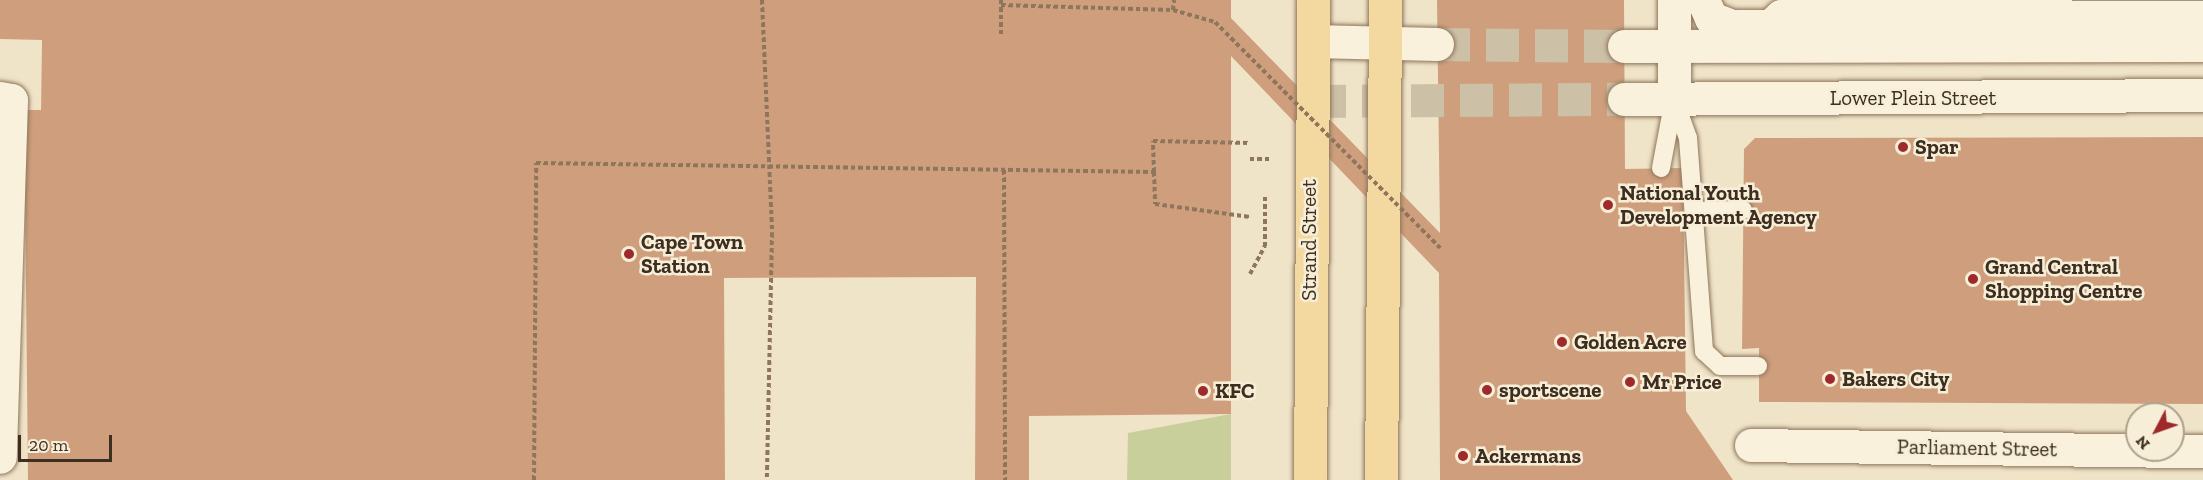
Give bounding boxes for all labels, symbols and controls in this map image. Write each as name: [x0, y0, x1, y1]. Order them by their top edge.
street label: Lower Plein Street: [1830, 85, 1996, 111]
place label: Spar: [1915, 134, 1959, 160]
marker: Spar: [1896, 140, 1910, 154]
street label: Strand Street: [1296, 179, 1322, 301]
place label: National Youth Development Agency: [1620, 180, 1817, 230]
marker: National Youth Development Agency: [1601, 198, 1615, 212]
place label: Cape Town Station: [641, 229, 743, 279]
marker: Cape Town Station: [622, 247, 636, 261]
place label: Grand Central Shopping Centre: [1985, 254, 2142, 304]
marker: Grand Central Shopping Centre: [1966, 272, 1980, 286]
place label: Golden Acre: [1574, 329, 1687, 355]
marker: Golden Acre: [1555, 335, 1569, 349]
place label: Bakers City: [1842, 366, 1949, 392]
place label: Mr Price: [1642, 369, 1722, 395]
marker: Bakers City: [1823, 372, 1837, 386]
marker: Mr Price: [1623, 375, 1637, 389]
place label: sportscene: [1499, 377, 1602, 403]
place label: KFC: [1215, 378, 1255, 404]
marker: sportscene: [1480, 383, 1494, 397]
marker: KFC: [1196, 384, 1210, 398]
north arrow: [2125, 402, 2185, 462]
scale bar: [21, 423, 116, 461]
text: N: [2131, 432, 2154, 454]
text: 20 m: [29, 434, 68, 456]
street label: Parliament Street: [1897, 434, 2057, 462]
place label: Ackermans: [1475, 443, 1581, 469]
marker: Ackermans: [1456, 449, 1470, 463]

